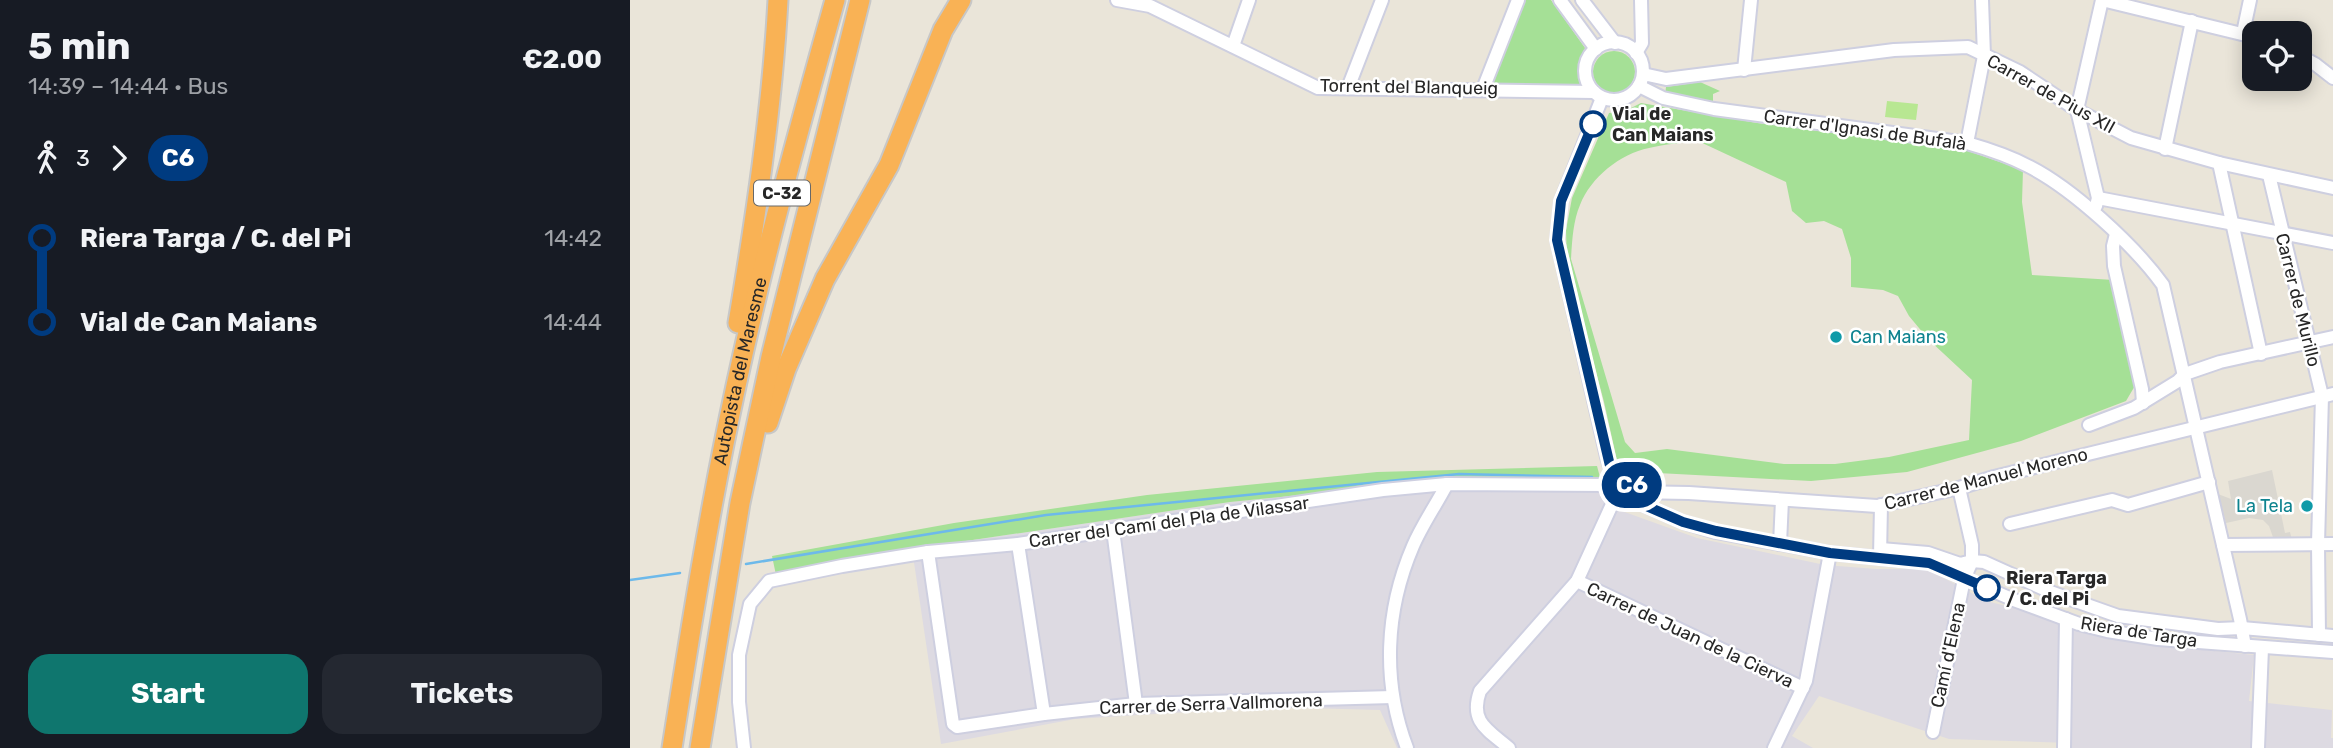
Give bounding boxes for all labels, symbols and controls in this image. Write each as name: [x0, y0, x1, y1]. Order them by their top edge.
map controls: [2242, 21, 2312, 91]
button: locate: [2242, 21, 2312, 91]
text: 5 min: [28, 23, 131, 69]
text: €2.00: [522, 44, 602, 75]
street label: Carrer de Pius XII: [1983, 50, 2119, 138]
text: 14:39 – 14:44 · Bus: [28, 72, 228, 100]
street label: Torrent del Blanqueig: [1320, 74, 1498, 100]
place label: Vial de Can Maians: [1612, 103, 1714, 146]
street label: Carrer d'Ignasi de Bufalà: [1762, 105, 1968, 155]
marker: Vial de Can Maians: [1580, 111, 1606, 137]
icon: walk: [28, 139, 66, 177]
icon: forward: [100, 139, 138, 177]
text: 3: [76, 144, 90, 172]
text: C6: [162, 144, 194, 172]
road number: C-32: [754, 181, 810, 206]
text: Riera Targa / C. del Pi: [80, 223, 351, 254]
text: 14:42: [544, 224, 602, 252]
street label: Carrer de Murillo: [2271, 231, 2325, 369]
street label: Autopista del Maresme: [709, 275, 772, 467]
text: Vial de Can Maians: [80, 307, 317, 338]
text: 14:44: [543, 308, 602, 336]
place label: Can Maians: [1850, 326, 1946, 348]
marker: Can Maians: [1828, 329, 1844, 345]
street label: Carrer de Manuel Moreno: [1882, 443, 2090, 515]
line badge: C6: [1600, 462, 1664, 508]
text: C6: [1616, 471, 1648, 499]
street label: Carrer del Camí del Pla de Vilassar: [1027, 491, 1311, 553]
place label: La Tela: [2236, 495, 2293, 517]
marker: La Tela: [2299, 498, 2315, 514]
place label: Riera Targa / C. del Pi: [2006, 567, 2107, 610]
marker: Riera Targa / C. del Pi: [1974, 575, 2000, 601]
street label: Carrer de Juan de la Cierva: [1583, 577, 1797, 693]
street label: Camí d'Elena: [1926, 600, 1970, 710]
street label: Riera de Targa: [2079, 612, 2199, 652]
button: Start: [28, 654, 308, 734]
button: Tickets: [322, 654, 602, 734]
street label: Carrer de Serra Vallmorena: [1099, 689, 1323, 719]

